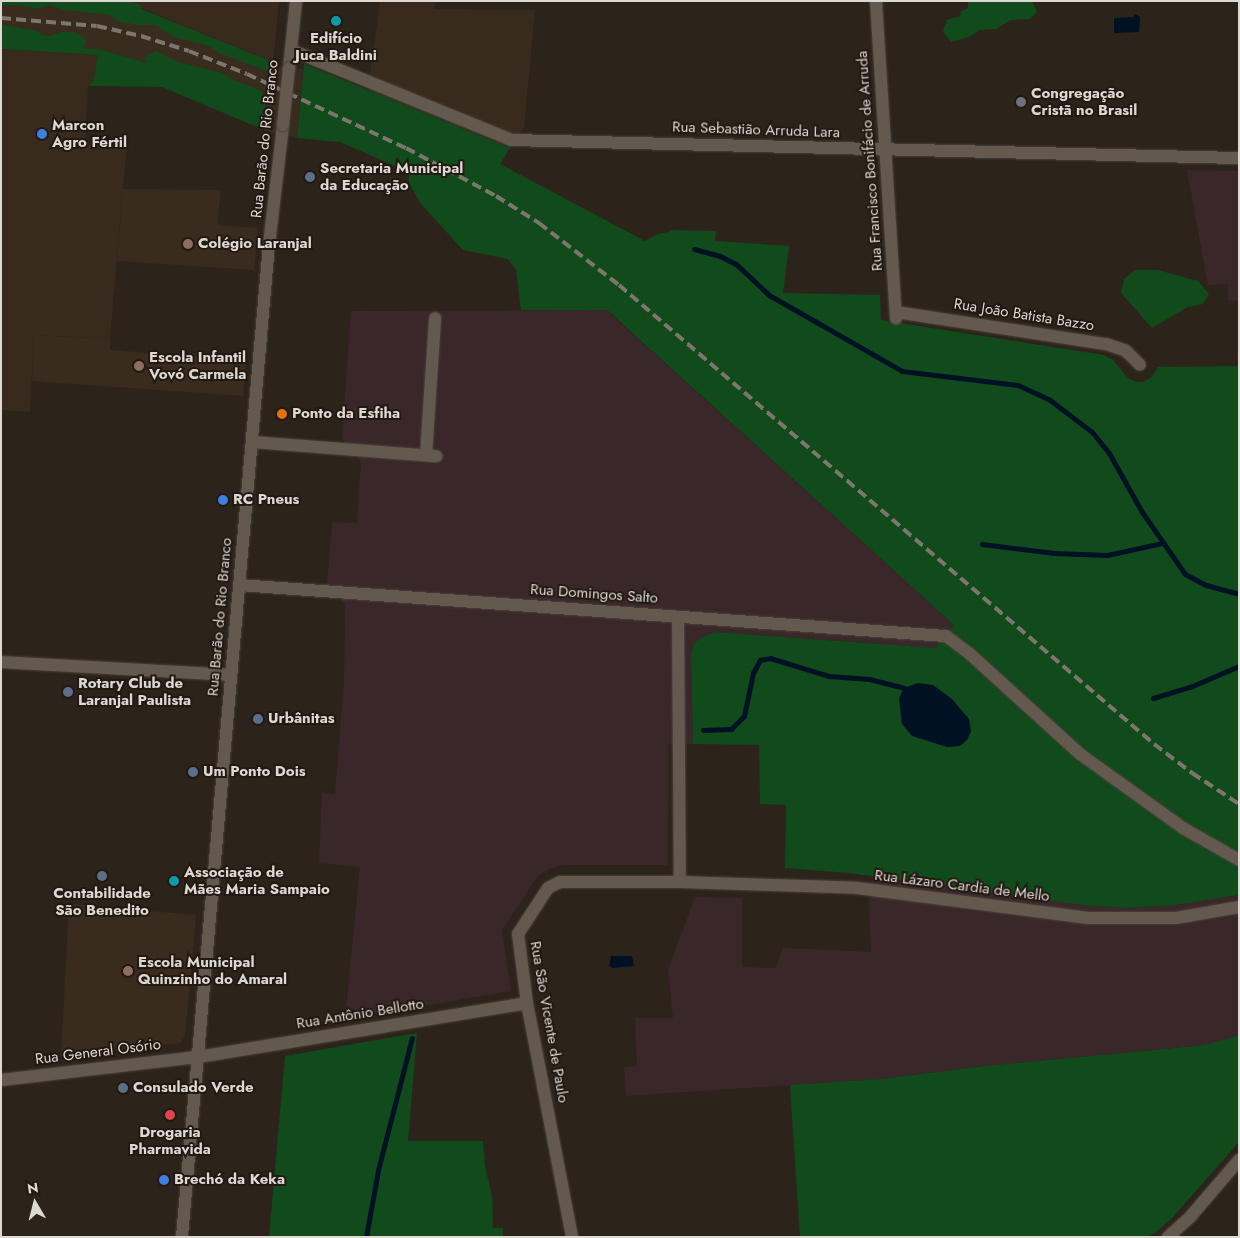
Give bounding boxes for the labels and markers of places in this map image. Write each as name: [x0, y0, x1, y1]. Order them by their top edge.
marker: Edifício Juca Baldini: [330, 15, 342, 27]
place label: Edifício Juca Baldini: [295, 29, 377, 64]
place label: Congregação Cristã no Brasil: [1031, 84, 1137, 119]
marker: Congregação Cristã no Brasil: [1015, 96, 1027, 108]
place label: Marcon Agro Fértil: [52, 116, 127, 151]
marker: Marcon Agro Fértil: [36, 128, 48, 140]
place label: Secretaria Municipal da Educação: [320, 159, 463, 194]
marker: Secretaria Municipal da Educação: [304, 171, 316, 183]
place label: Colégio Laranjal: [198, 235, 312, 253]
marker: Colégio Laranjal: [182, 238, 194, 250]
place label: Escola Infantil Vovó Carmela: [149, 348, 246, 383]
marker: Escola Infantil Vovó Carmela: [133, 360, 145, 372]
place label: Ponto da Esfiha: [292, 405, 400, 423]
marker: Ponto da Esfiha: [276, 408, 288, 420]
place label: RC Pneus: [233, 491, 299, 509]
marker: RC Pneus: [217, 494, 229, 506]
place label: Rotary Club de Laranjal Paulista: [78, 674, 191, 709]
marker: Rotary Club de Laranjal Paulista: [62, 686, 74, 698]
place label: Urbânitas: [268, 710, 335, 728]
marker: Urbânitas: [252, 713, 264, 725]
place label: Um Ponto Dois: [203, 763, 306, 781]
marker: Um Ponto Dois: [187, 766, 199, 778]
place label: Associação de Mães Maria Sampaio: [184, 863, 330, 898]
marker: Contabilidade São Benedito: [96, 870, 108, 882]
marker: Associação de Mães Maria Sampaio: [168, 875, 180, 887]
place label: Contabilidade São Benedito: [53, 884, 151, 919]
place label: Escola Municipal Quinzinho do Amaral: [138, 953, 287, 988]
marker: Escola Municipal Quinzinho do Amaral: [122, 965, 134, 977]
place label: Consulado Verde: [133, 1079, 254, 1097]
marker: Consulado Verde: [117, 1082, 129, 1094]
marker: Drogaria Pharmavida: [164, 1109, 176, 1121]
place label: Drogaria Pharmavida: [129, 1123, 211, 1158]
place label: Brechó da Keka: [174, 1171, 285, 1189]
marker: Brechó da Keka: [158, 1174, 170, 1186]

